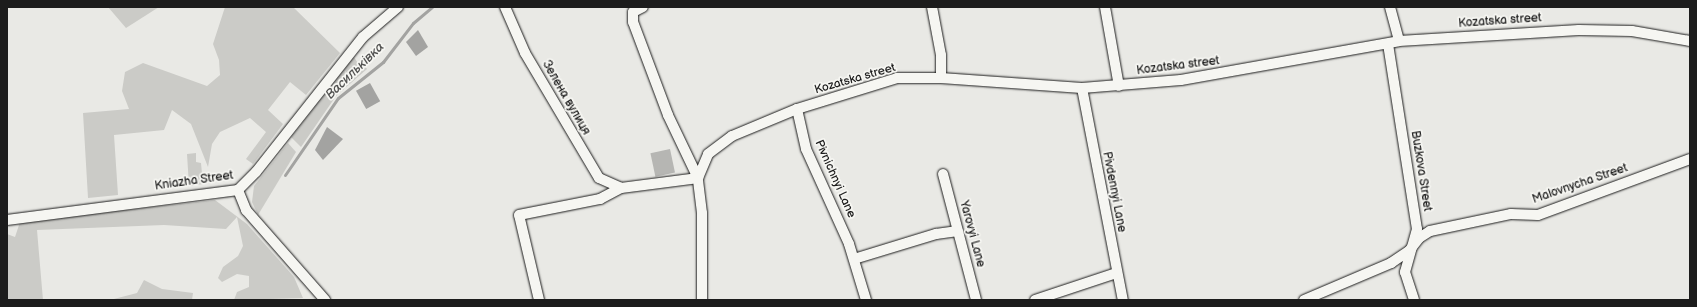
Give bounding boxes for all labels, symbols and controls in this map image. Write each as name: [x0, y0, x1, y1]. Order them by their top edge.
street label: Kozatska street: [1458, 11, 1542, 31]
water label: Васильківка: [323, 39, 387, 103]
street label: Kozatska street: [1136, 54, 1220, 78]
street label: Зелена вулиця: [539, 58, 593, 138]
street label: Kozatska street: [813, 61, 897, 97]
street label: Buzkova Street: [1408, 130, 1434, 212]
street label: Pivnichnyi Lane: [811, 138, 859, 220]
street label: Pivdennyi Lane: [1099, 150, 1129, 234]
street label: Malovnycha Street: [1530, 161, 1630, 207]
street label: Kniazha Street: [154, 168, 234, 194]
street label: Yarovyi Lane: [956, 199, 988, 269]

